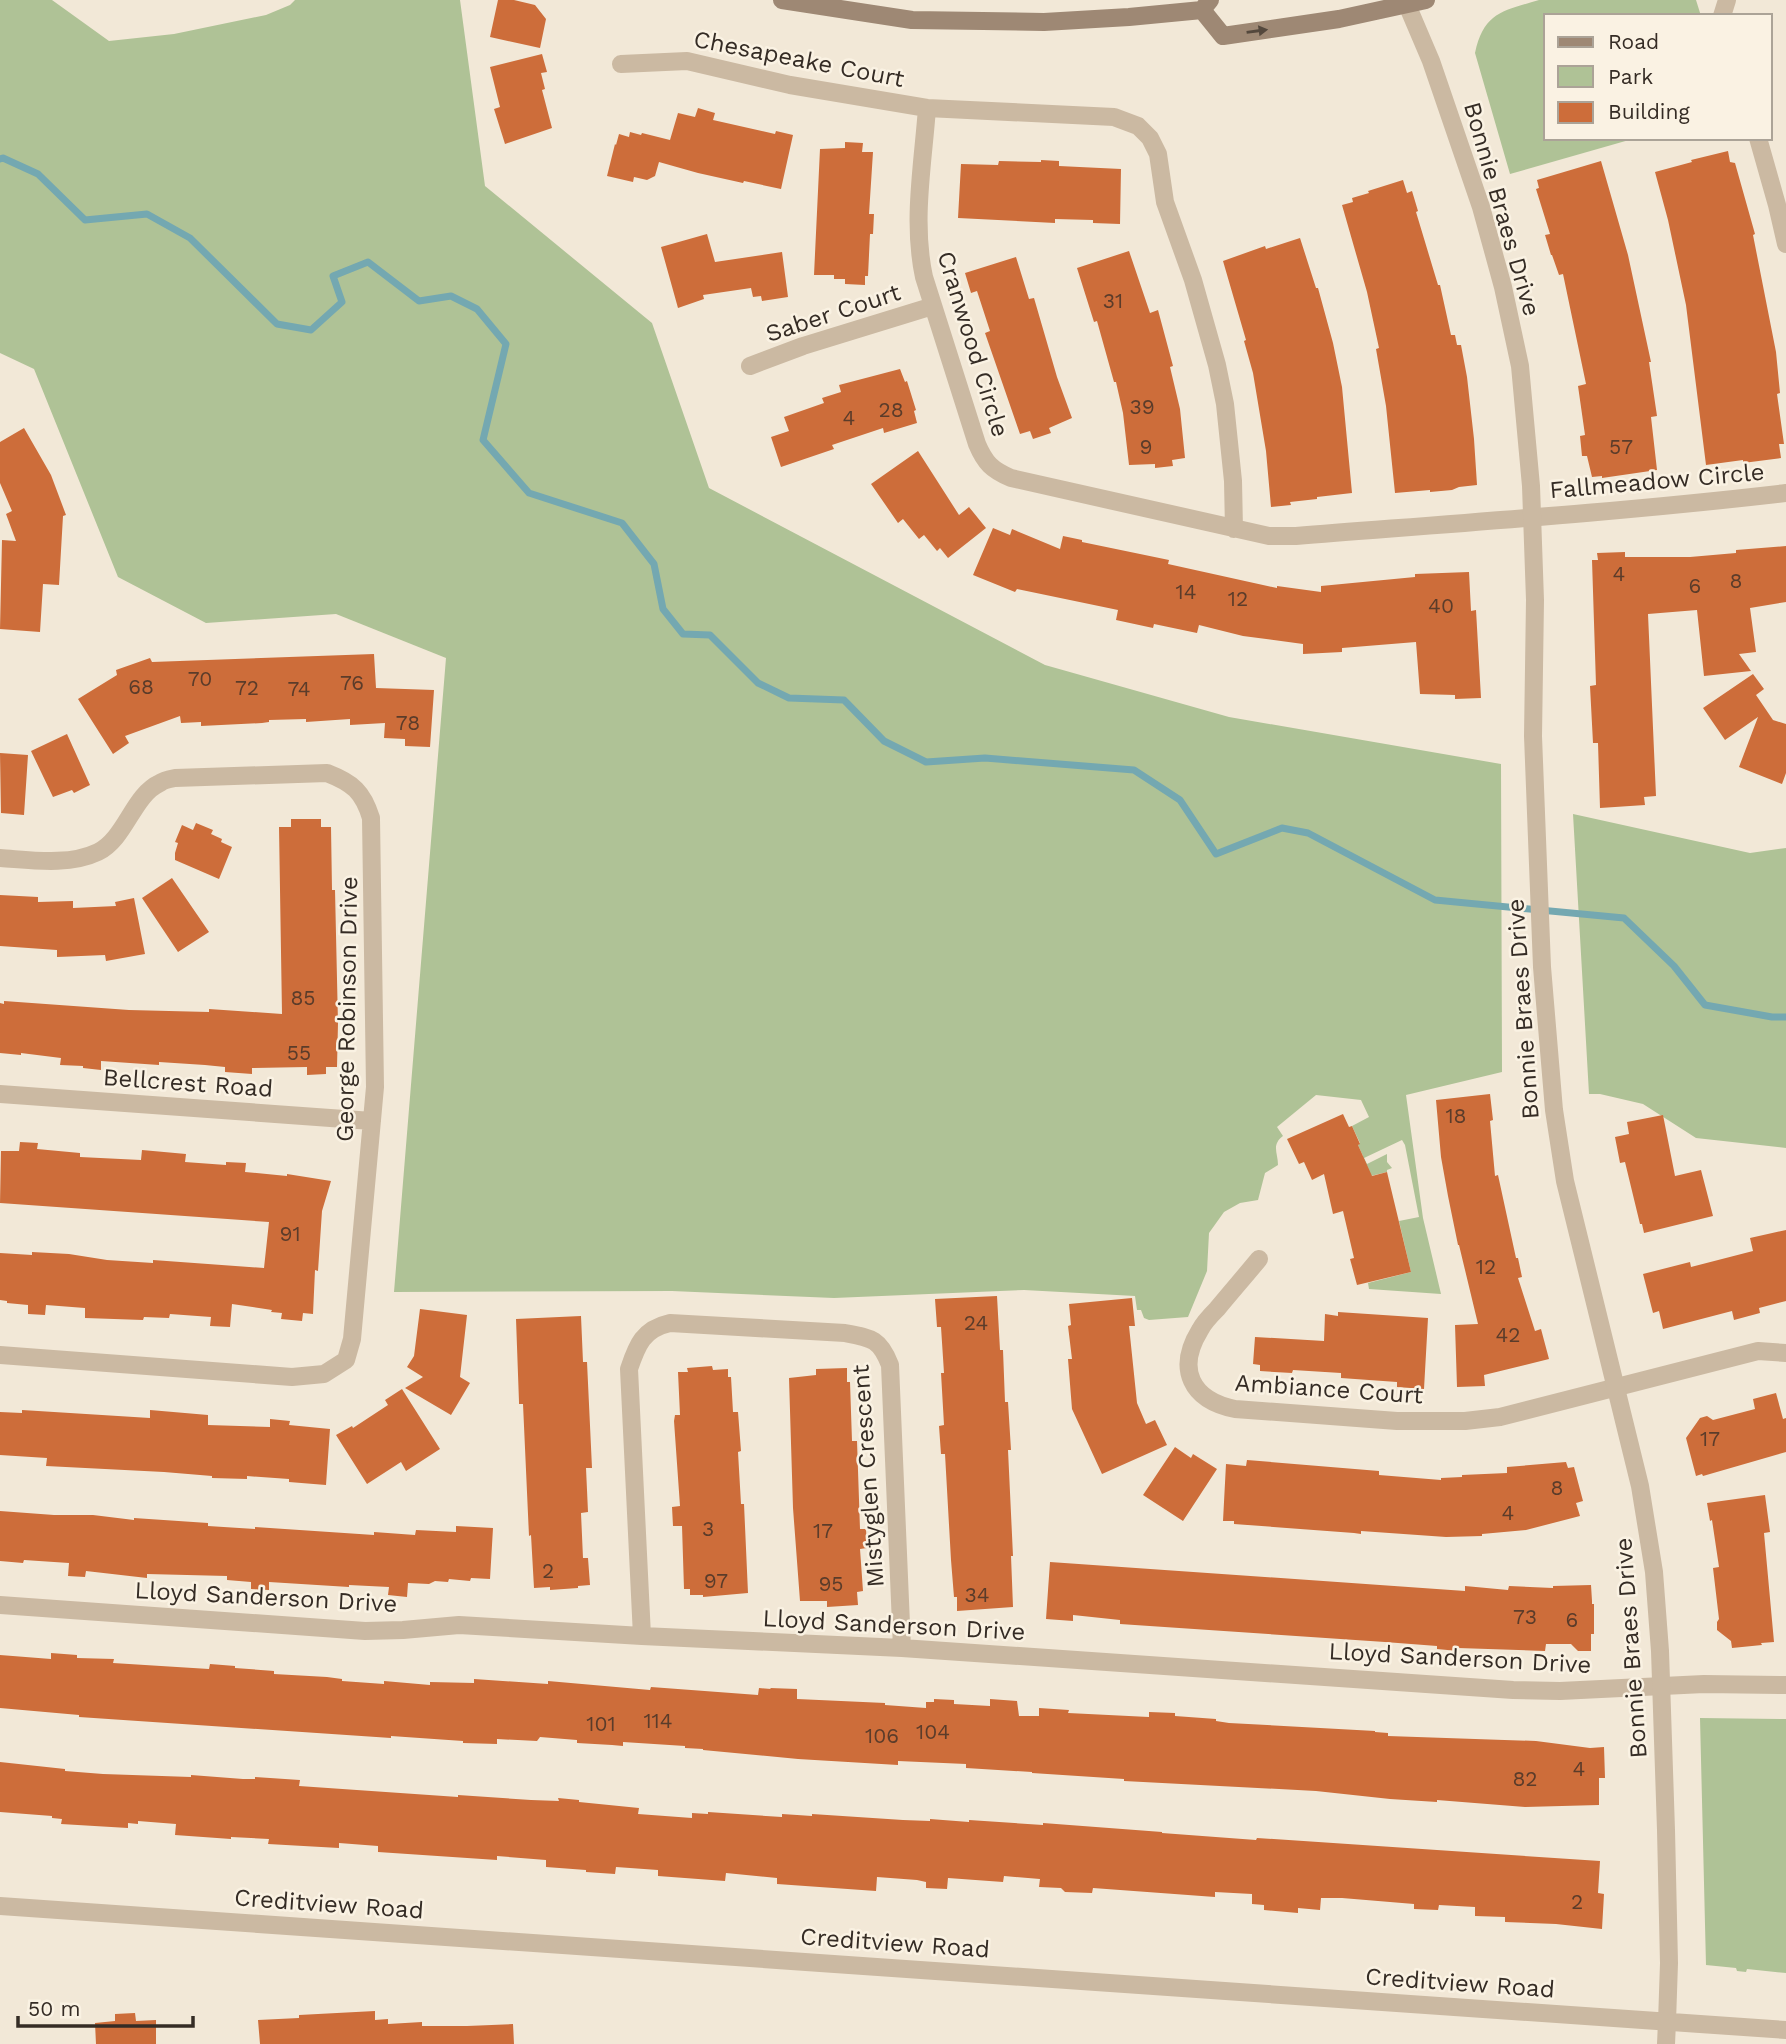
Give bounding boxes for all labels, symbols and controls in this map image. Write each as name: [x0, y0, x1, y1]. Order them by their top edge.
legend: [1544, 14, 1772, 140]
street label: Chesapeake Court: [691, 25, 907, 93]
one-way arrow: [1247, 25, 1269, 36]
text: Road: [1608, 29, 1659, 54]
text: Park: [1608, 64, 1653, 89]
street label: Bonnie Braes Drive: [1458, 99, 1546, 319]
text: Building: [1608, 99, 1690, 124]
street label: Cranwood Circle: [931, 248, 1015, 440]
street label: Saber Court: [762, 278, 904, 348]
house number: 31: [1103, 288, 1123, 313]
house number: 39: [1129, 394, 1155, 419]
house number: 28: [878, 397, 904, 422]
house number: 4: [843, 405, 855, 430]
house number: 9: [1140, 434, 1152, 459]
house number: 57: [1609, 434, 1633, 459]
street label: Fallmeadow Circle: [1548, 458, 1766, 504]
house number: 4: [1613, 561, 1625, 586]
house number: 8: [1730, 568, 1742, 593]
house number: 6: [1689, 573, 1701, 598]
house number: 14: [1175, 579, 1197, 604]
house number: 12: [1228, 586, 1248, 611]
house number: 40: [1428, 593, 1454, 618]
house number: 70: [188, 666, 212, 691]
house number: 76: [340, 670, 364, 695]
house number: 68: [128, 674, 154, 699]
house number: 72: [235, 675, 259, 700]
house number: 74: [287, 676, 311, 701]
house number: 78: [396, 710, 420, 735]
street label: George Robinson Drive: [331, 876, 363, 1142]
street label: Bonnie Braes Drive: [1501, 898, 1545, 1120]
house number: 85: [290, 985, 316, 1010]
house number: 55: [287, 1040, 311, 1065]
street label: Bellcrest Road: [102, 1063, 274, 1103]
house number: 18: [1445, 1103, 1467, 1128]
house number: 91: [279, 1221, 301, 1246]
house number: 12: [1476, 1254, 1496, 1279]
house number: 24: [964, 1310, 988, 1335]
house number: 42: [1495, 1322, 1521, 1347]
street label: Mistyglen Crescent: [846, 1364, 890, 1588]
street label: Ambiance Court: [1234, 1368, 1424, 1410]
house number: 17: [1700, 1426, 1720, 1451]
house number: 8: [1551, 1475, 1563, 1500]
house number: 4: [1502, 1500, 1514, 1525]
house number: 3: [702, 1516, 714, 1541]
house number: 17: [813, 1518, 833, 1543]
street label: Bonnie Braes Drive: [1609, 1537, 1653, 1759]
house number: 2: [542, 1558, 554, 1583]
house number: 97: [704, 1568, 728, 1593]
house number: 95: [818, 1571, 844, 1596]
street label: Lloyd Sanderson Drive: [134, 1576, 398, 1618]
house number: 34: [964, 1582, 990, 1607]
street label: Lloyd Sanderson Drive: [762, 1604, 1026, 1646]
house number: 73: [1513, 1604, 1537, 1629]
house number: 6: [1566, 1607, 1578, 1632]
street label: Lloyd Sanderson Drive: [1328, 1637, 1592, 1679]
house number: 114: [643, 1708, 673, 1733]
house number: 101: [586, 1711, 616, 1736]
house number: 104: [916, 1719, 950, 1744]
house number: 106: [865, 1723, 899, 1748]
house number: 4: [1573, 1756, 1585, 1781]
house number: 82: [1512, 1766, 1538, 1791]
street label: Creditview Road: [233, 1883, 425, 1925]
house number: 2: [1571, 1889, 1583, 1914]
street label: Creditview Road: [799, 1922, 991, 1964]
street label: Creditview Road: [1364, 1962, 1556, 2004]
scale bar: [18, 1984, 192, 2028]
text: 50 m: [28, 1996, 80, 2021]

